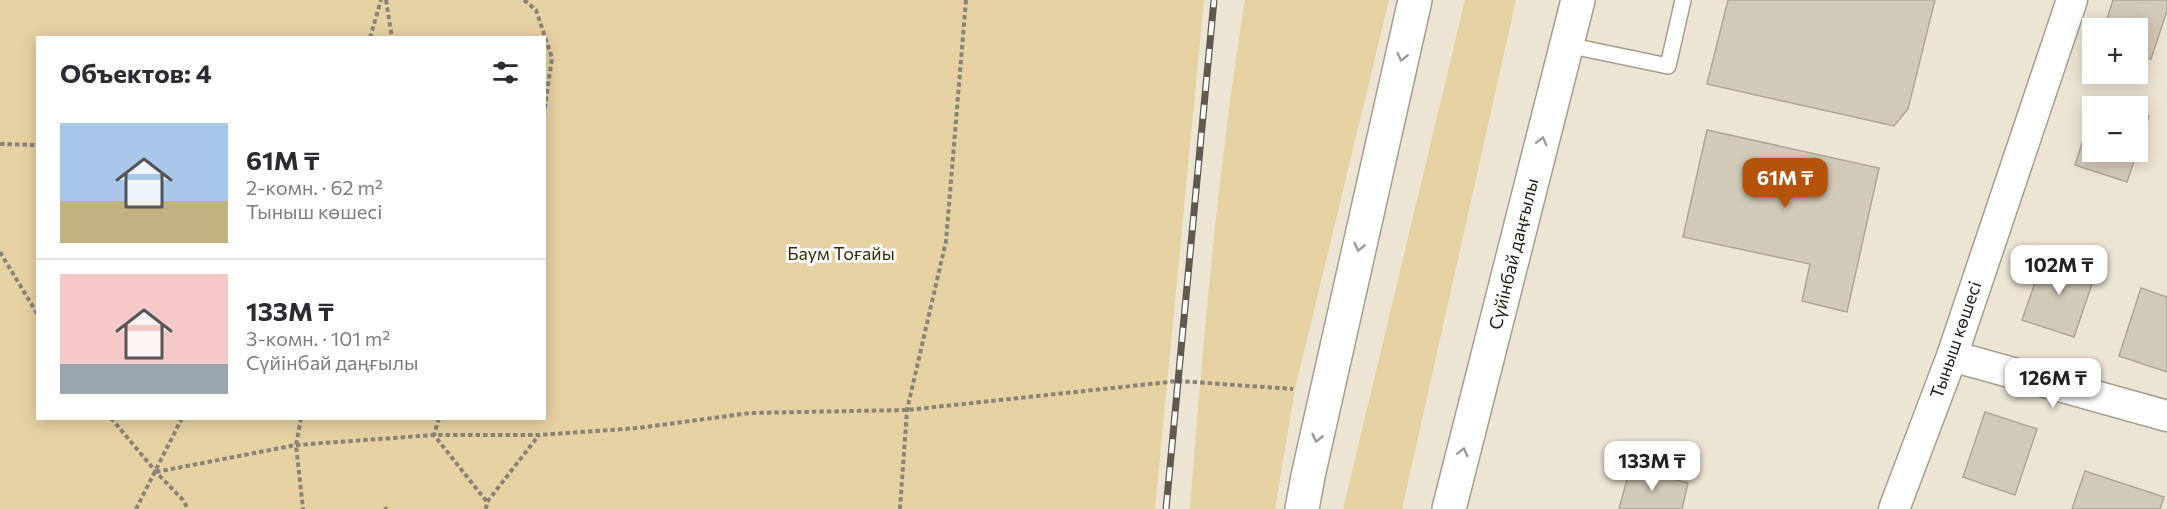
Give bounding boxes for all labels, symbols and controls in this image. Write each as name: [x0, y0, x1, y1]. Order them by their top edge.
map controls: [2082, 18, 2148, 162]
button: +: [2082, 18, 2148, 84]
one-way arrow: [1396, 52, 1409, 62]
icon: filters: [489, 56, 522, 89]
text: Объектов: 4: [60, 57, 212, 88]
button: −: [2082, 96, 2148, 162]
one-way arrow: [1535, 136, 1548, 146]
text: 61M ₸: [246, 144, 320, 175]
icon: home: [108, 147, 180, 219]
pin: 61M ₸: [1743, 158, 1827, 209]
text: 61M ₸: [1757, 165, 1813, 189]
text: 2-комн. · 62 m²: [246, 175, 383, 199]
street label: Сүйінбай даңғылы: [1484, 176, 1542, 332]
text: Тыныш көшесі: [246, 199, 382, 223]
park label: Баум Тоғайы: [787, 242, 895, 264]
one-way arrow: [1354, 242, 1367, 252]
pin: 102M ₸: [2010, 245, 2108, 296]
text: 102M ₸: [2025, 252, 2093, 276]
street label: Тыныш көшесі: [1925, 278, 1985, 401]
text: 133M ₸: [246, 295, 334, 326]
icon: home: [108, 298, 180, 370]
text: 3-комн. · 101 m²: [246, 326, 390, 350]
text: Сүйінбай даңғылы: [246, 350, 419, 374]
pin: 126M ₸: [2004, 358, 2102, 409]
text: 126M ₸: [2019, 365, 2087, 389]
one-way arrow: [1311, 432, 1324, 442]
pin: 133M ₸: [1603, 441, 1701, 492]
one-way arrow: [1456, 447, 1469, 457]
text: 133M ₸: [1618, 448, 1686, 472]

